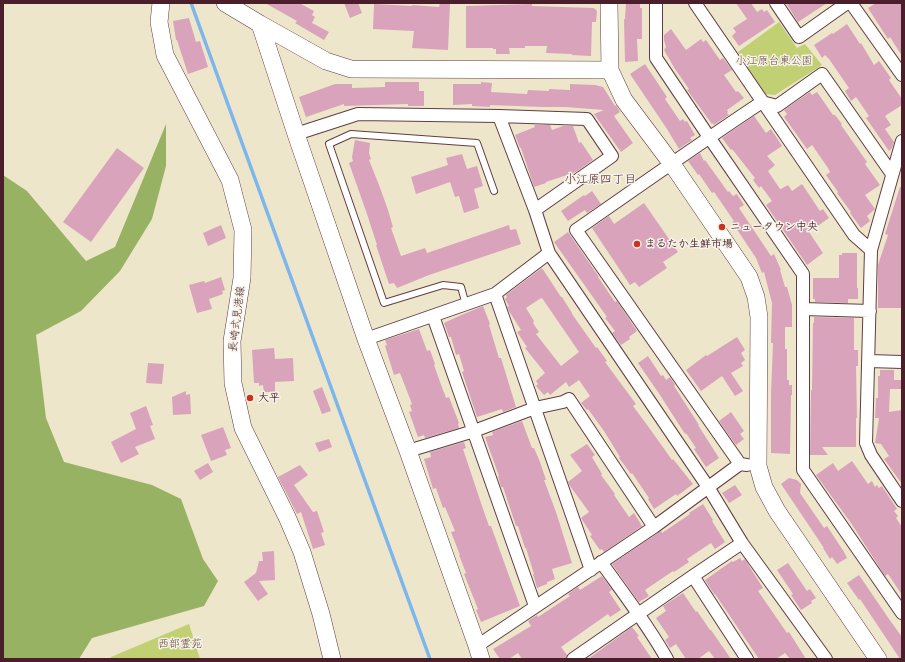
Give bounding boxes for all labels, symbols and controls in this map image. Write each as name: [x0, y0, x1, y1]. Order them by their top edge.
park label: 小江原台東公園: [736, 54, 812, 68]
district label: 小江原四丁目: [564, 173, 636, 187]
place label: ニュータウン中央: [730, 220, 818, 234]
marker: ニュータウン中央: [717, 222, 727, 232]
place label: まるたか生鮮市場: [645, 237, 733, 251]
marker: まるたか生鮮市場: [632, 239, 642, 249]
street label: 長崎式見港線: [226, 285, 248, 353]
place label: 大平: [258, 391, 280, 405]
marker: 大平: [245, 393, 255, 403]
park label: 西部霊苑: [158, 637, 202, 651]

